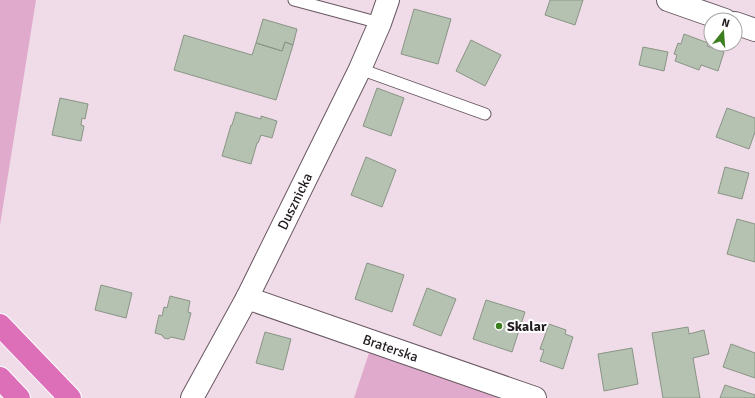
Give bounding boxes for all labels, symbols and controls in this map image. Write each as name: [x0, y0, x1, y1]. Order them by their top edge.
north arrow: [703, 12, 743, 52]
text: N: [720, 16, 731, 30]
street label: Dusznicka: [274, 170, 316, 233]
place label: Skalar: [507, 318, 547, 335]
marker: Skalar: [494, 321, 504, 331]
street label: Braterska: [360, 331, 420, 366]

